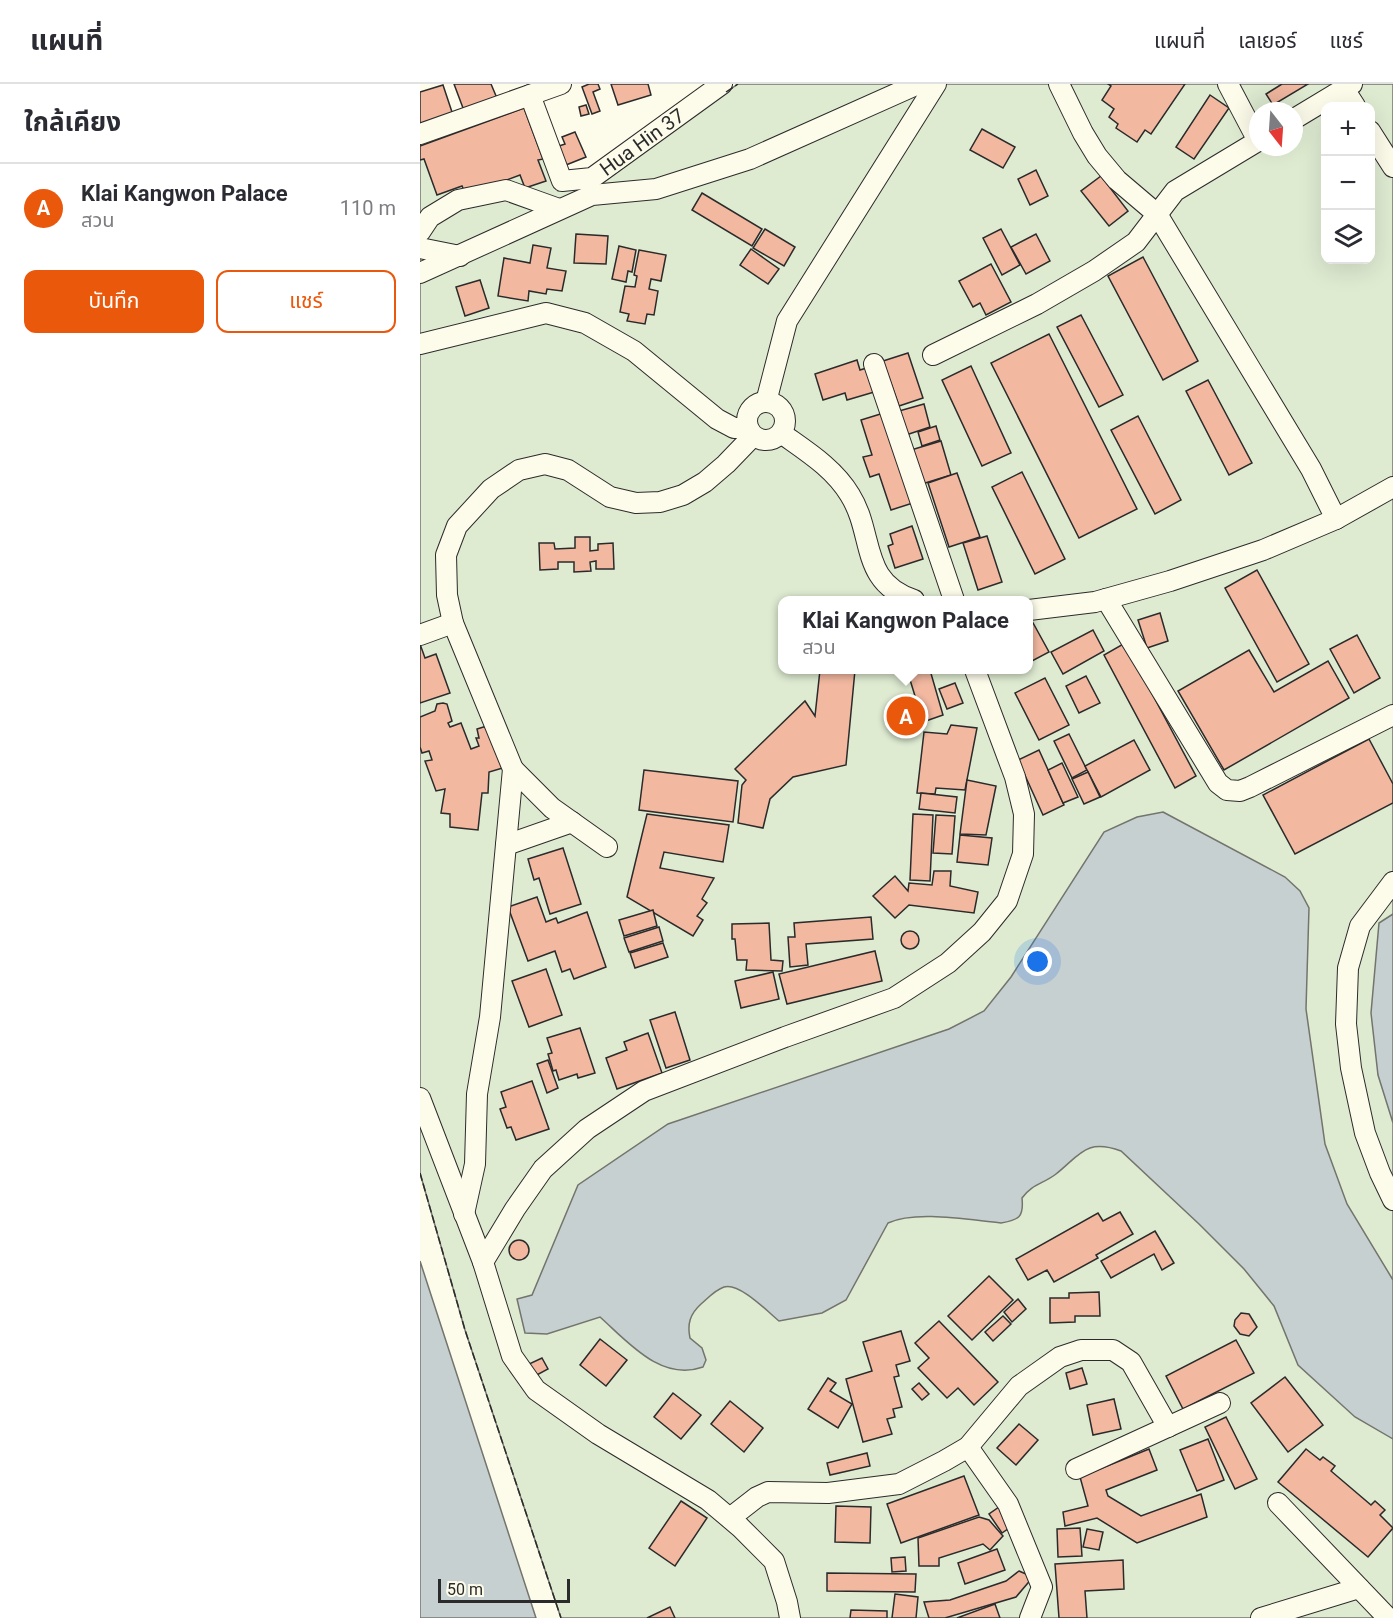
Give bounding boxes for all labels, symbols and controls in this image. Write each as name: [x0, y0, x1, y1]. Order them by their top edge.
text: แผนที่: [30, 24, 103, 57]
text: แผนที่: [1154, 29, 1205, 53]
text: เลเยอร์: [1238, 29, 1297, 53]
text: แชร์: [1330, 29, 1363, 53]
north arrow: [1249, 102, 1303, 156]
map controls: [1321, 102, 1375, 264]
button: +: [1321, 102, 1375, 156]
street label: Hua Hin 37: [595, 103, 689, 181]
text: ใกล้เคียง: [24, 107, 121, 137]
button: −: [1321, 156, 1375, 210]
text: Klai Kangwon Palace: [81, 181, 288, 206]
text: A: [37, 196, 50, 220]
text: 110 m: [340, 196, 396, 220]
text: สวน: [81, 208, 115, 232]
button: layers: [1321, 210, 1375, 264]
button: บันทึก: [24, 270, 204, 333]
button: แชร์: [216, 270, 396, 333]
popup: [778, 596, 1033, 674]
text: Klai Kangwon Palace: [802, 608, 1009, 633]
text: สวน: [802, 635, 836, 659]
pin: A: [886, 694, 926, 738]
your location: [1023, 947, 1052, 976]
scale bar: [438, 1576, 570, 1604]
text: 50 m: [447, 1580, 483, 1599]

